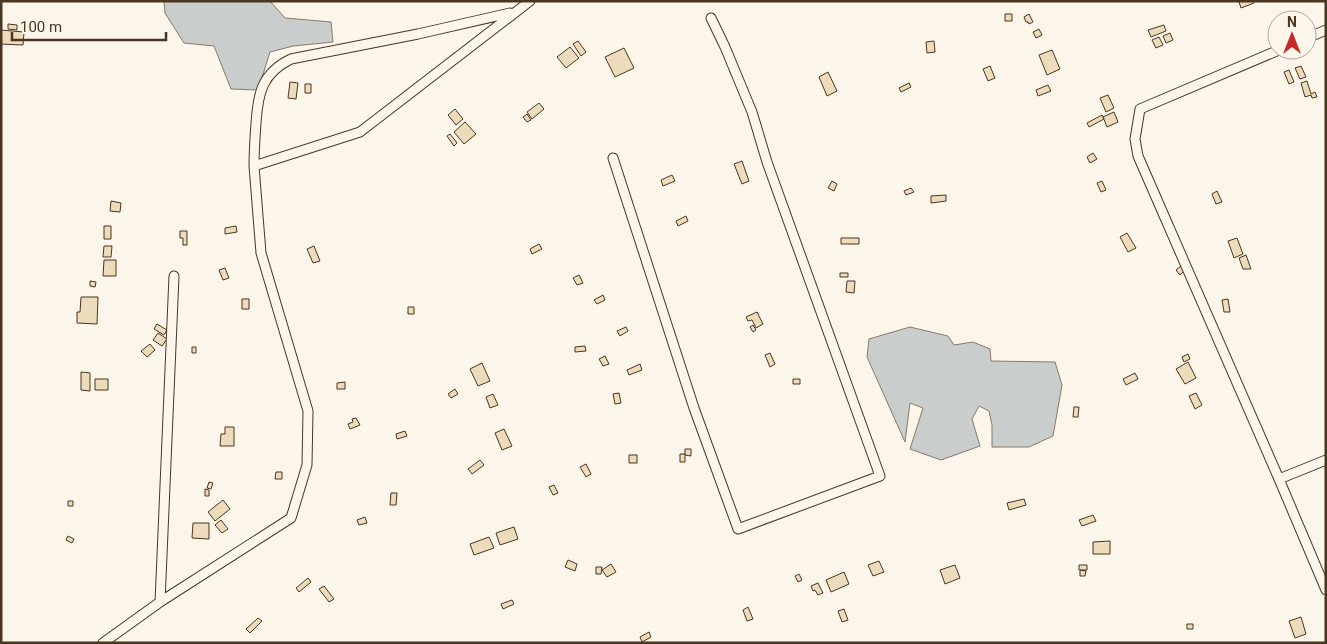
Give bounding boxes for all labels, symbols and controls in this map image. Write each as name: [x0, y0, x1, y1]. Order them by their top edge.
scale bar: [12, 10, 166, 42]
north arrow: [1267, 10, 1317, 60]
text: N: [1287, 14, 1297, 30]
text: 100 m: [20, 18, 62, 36]

